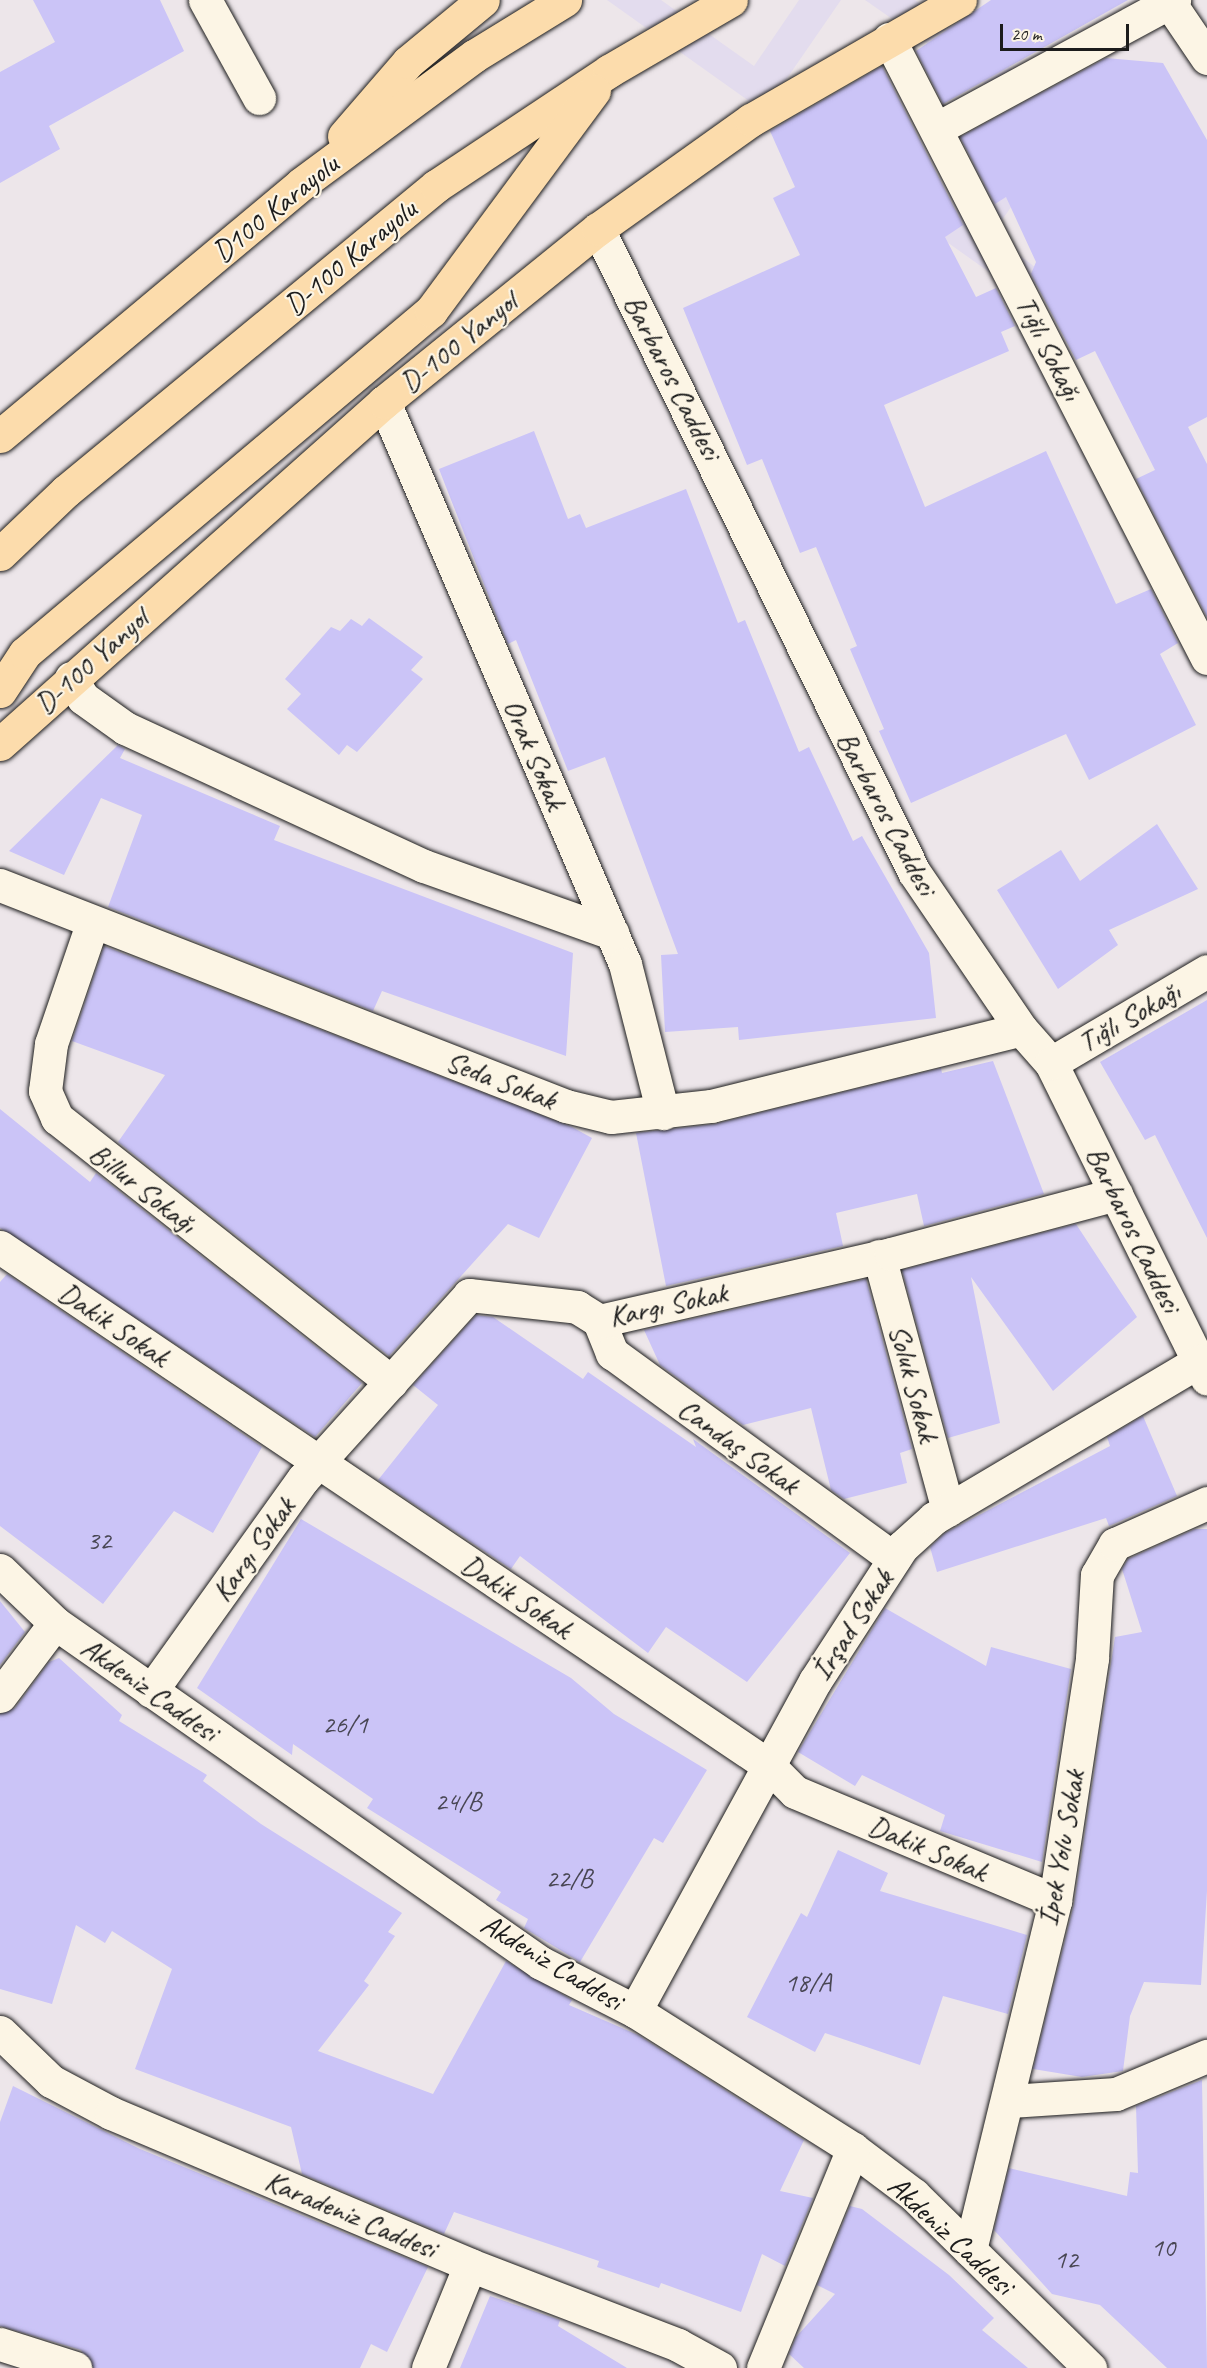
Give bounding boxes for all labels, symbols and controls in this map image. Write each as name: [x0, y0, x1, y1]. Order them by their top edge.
scale bar: [1003, 12, 1132, 50]
text: 20 m: [1011, 23, 1042, 45]
street label: D100 Karayolu: [205, 146, 345, 270]
street label: D-100 Karayolu: [277, 191, 423, 323]
street label: D-100 Yanyol: [392, 284, 524, 400]
street label: Barbaros Caddesi: [616, 289, 730, 465]
street label: Tığlı Sokağı: [1008, 290, 1090, 406]
street label: D-100 Yanyol: [27, 601, 155, 721]
street label: Orak Sokak: [496, 694, 574, 814]
street label: Barbaros Caddesi: [829, 725, 945, 901]
street label: Tığlı Sokağı: [1071, 973, 1187, 1061]
street label: Seda Sokak: [442, 1043, 560, 1117]
street label: Billur Sokağı: [83, 1135, 203, 1241]
street label: Barbaros Caddesi: [1078, 1140, 1190, 1318]
street label: Dakik Sokak: [53, 1274, 175, 1374]
street label: Kargı Sokak: [606, 1274, 730, 1334]
street label: Soluk Sokak: [881, 1321, 947, 1445]
street label: Candaş Sokak: [671, 1390, 807, 1502]
street label: Kargı Sokak: [203, 1490, 303, 1608]
house number: 32: [87, 1525, 111, 1557]
street label: Dakik Sokak: [456, 1546, 578, 1646]
street label: İrşad Sokak: [803, 1563, 901, 1687]
street label: Akdeniz Caddesi: [74, 1628, 226, 1750]
house number: 26/1: [322, 1709, 368, 1741]
street label: İpek Yolu Sokak: [1030, 1767, 1092, 1929]
house number: 24/B: [434, 1786, 482, 1818]
street label: Dakik Sokak: [864, 1807, 992, 1889]
house number: 22/B: [545, 1863, 593, 1895]
street label: Akdeniz Caddesi: [474, 1905, 630, 2019]
house number: 18/A: [785, 1967, 831, 1999]
street label: Karadeniz Caddesi: [260, 2162, 442, 2266]
street label: Akdeniz Caddesi: [880, 2167, 1022, 2303]
house number: 10: [1151, 2232, 1175, 2264]
house number: 12: [1054, 2244, 1078, 2276]

